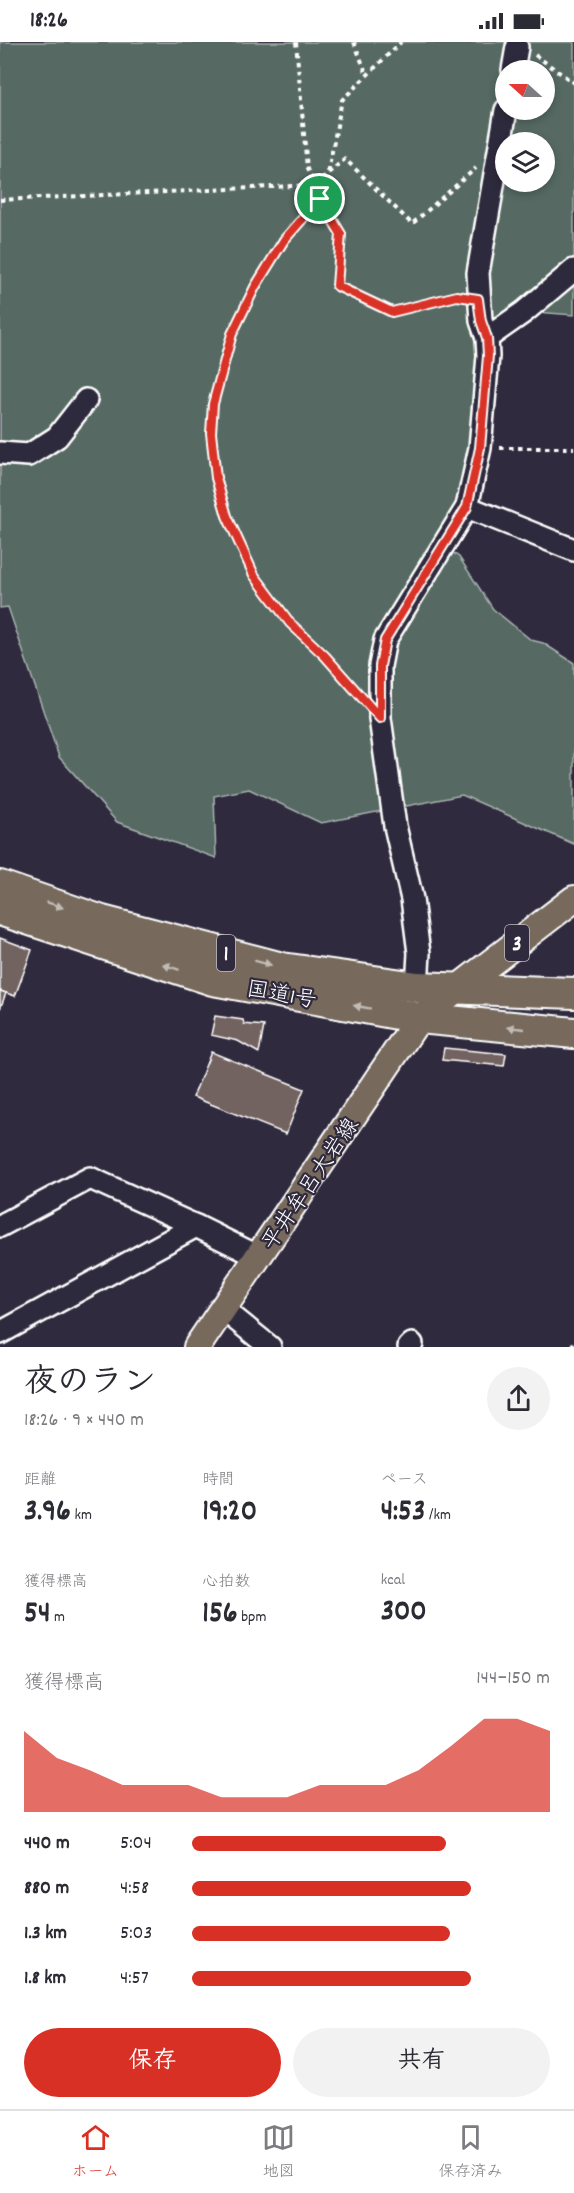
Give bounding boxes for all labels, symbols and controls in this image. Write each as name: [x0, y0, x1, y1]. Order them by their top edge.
text: 18:26: [30, 6, 68, 37]
north arrow: [495, 60, 555, 120]
map controls: [495, 60, 555, 192]
button: layers: [495, 132, 555, 192]
pin: [294, 173, 345, 224]
icon: arrive: [303, 182, 336, 215]
one-way arrow: [46, 901, 64, 911]
road number: 3: [505, 925, 529, 961]
road number: 1: [217, 935, 235, 971]
one-way arrow: [255, 959, 273, 968]
one-way arrow: [162, 961, 180, 971]
street label: 国道1号: [244, 975, 319, 1018]
one-way arrow: [352, 1003, 371, 1012]
one-way arrow: [506, 1023, 525, 1033]
street label: 平井牟呂大岩線: [256, 1112, 368, 1257]
text: 夜のラン: [24, 1361, 156, 1408]
button: share: [487, 1367, 550, 1430]
text: 18:26 · 9 × 440 m: [24, 1407, 144, 1435]
text: 距離: [24, 1469, 56, 1492]
text: 時間: [202, 1469, 234, 1492]
text: ペース: [381, 1469, 428, 1492]
text: 3.96: [24, 1492, 71, 1535]
text: 19:20: [202, 1492, 257, 1535]
text: 4:53: [381, 1492, 425, 1535]
text: km: [71, 1504, 92, 1527]
text: /km: [425, 1504, 451, 1527]
text: kcal: [381, 1569, 405, 1592]
text: 獲得標高: [24, 1571, 88, 1594]
text: 心拍数: [202, 1571, 250, 1594]
text: 300: [381, 1592, 427, 1635]
text: 54: [24, 1594, 50, 1637]
text: 156: [202, 1594, 238, 1637]
text: m: [50, 1606, 65, 1629]
text: bpm: [238, 1606, 266, 1629]
text: 144–150 m: [476, 1665, 550, 1693]
text: 獲得標高: [24, 1670, 104, 1698]
text: 440 m: [24, 1830, 70, 1858]
text: 5:04: [120, 1830, 152, 1858]
text: 880 m: [24, 1875, 69, 1903]
text: 4:58: [120, 1875, 149, 1903]
text: 1.3 km: [24, 1920, 67, 1948]
text: 5:03: [120, 1920, 152, 1948]
text: 1.8 km: [24, 1965, 66, 1993]
text: 4:57: [120, 1965, 149, 1993]
button: 保存: [24, 2028, 281, 2097]
button: 共有: [293, 2028, 550, 2097]
tab: ホーム: [72, 2121, 119, 2184]
tab: 地図: [262, 2121, 295, 2184]
tab: 保存済み: [438, 2121, 502, 2184]

